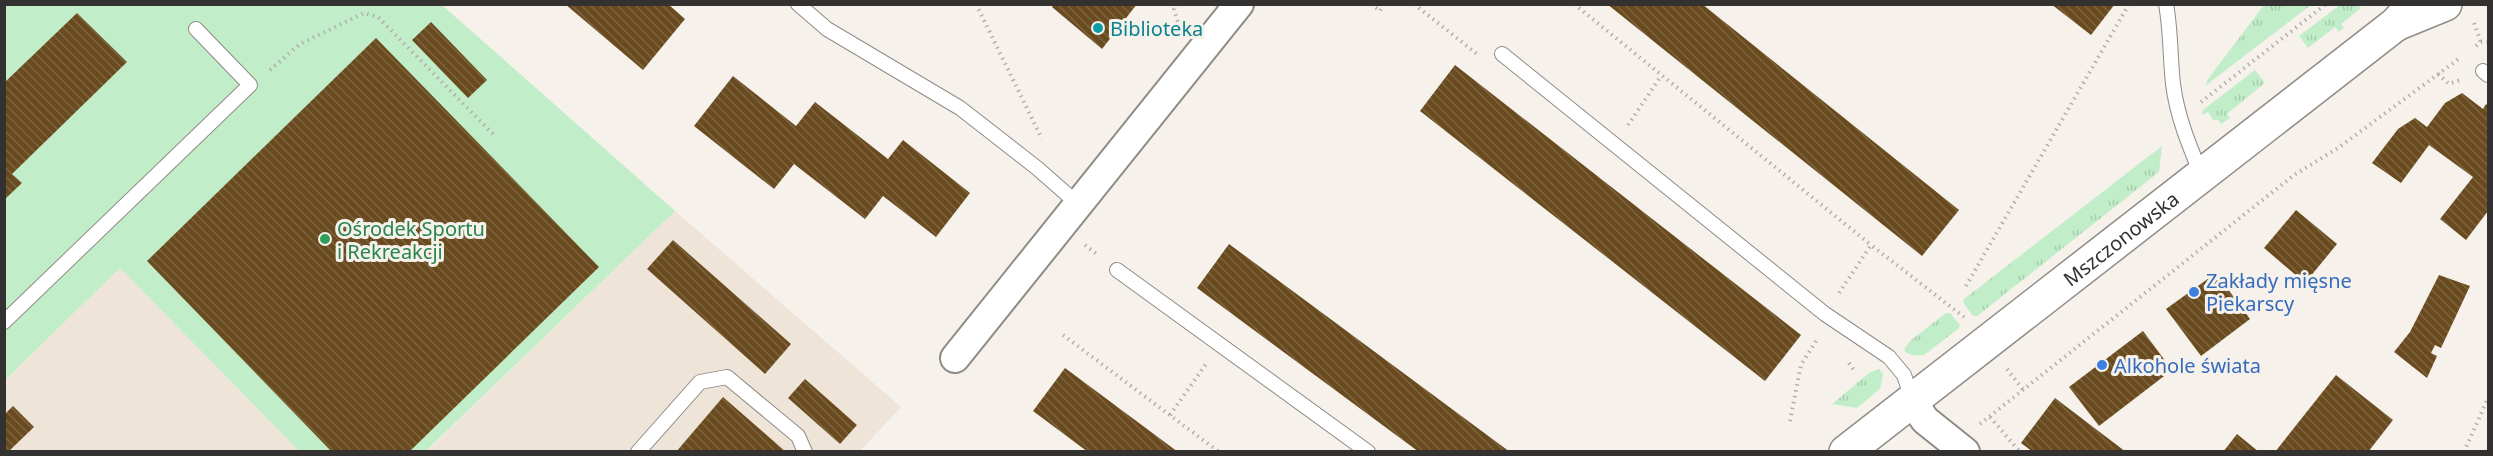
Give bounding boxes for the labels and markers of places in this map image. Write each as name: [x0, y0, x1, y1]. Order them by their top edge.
place label: Biblioteka: [1110, 15, 1203, 42]
marker: Biblioteka: [1091, 21, 1105, 35]
place label: Ośrodek Sportu i Rekreakcji: [337, 215, 485, 265]
marker: Ośrodek Sportu i Rekreakcji: [318, 232, 332, 246]
place label: Zakłady mięsne Piekarscy: [2206, 267, 2352, 317]
marker: Zakłady mięsne Piekarscy: [2187, 285, 2201, 299]
place label: Alkohole świata: [2114, 352, 2261, 379]
marker: Alkohole świata: [2095, 358, 2109, 372]

